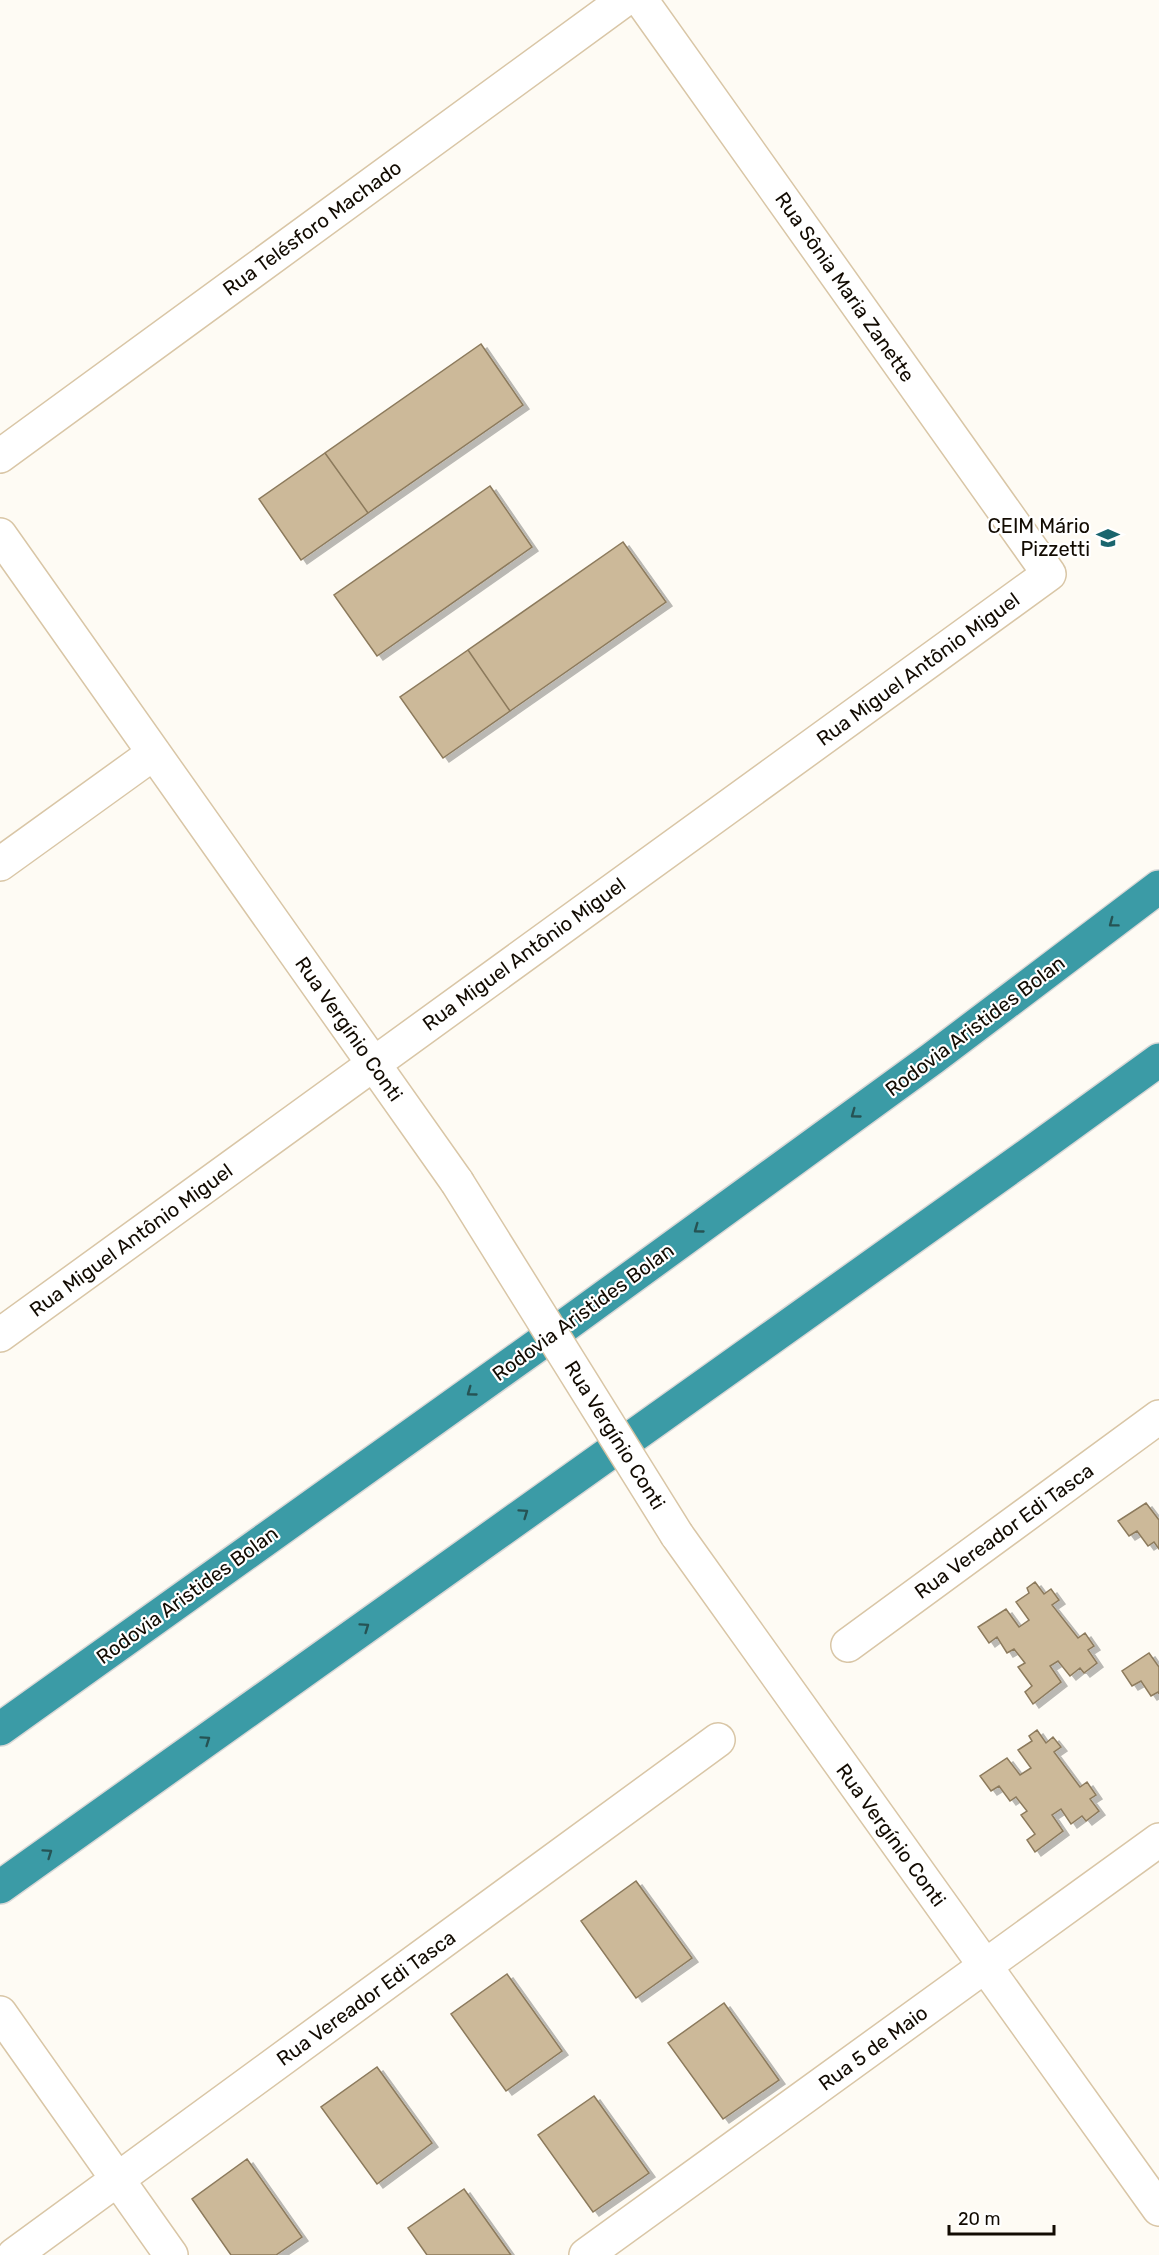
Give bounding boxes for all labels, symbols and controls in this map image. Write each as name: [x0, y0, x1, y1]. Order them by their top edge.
street label: Rua Telésforo Machado: [218, 155, 406, 301]
street label: Rua Sônia Maria Zanette: [770, 187, 920, 387]
place label: CEIM Mário Pizzetti: [987, 514, 1090, 561]
school or university icon: CEIM Mário Pizzetti: [1095, 525, 1121, 551]
street label: Rua Miguel Antônio Miguel: [812, 587, 1024, 751]
street label: Rua Miguel Antônio Miguel: [418, 872, 630, 1036]
one-way arrow: [1108, 915, 1119, 926]
street label: Rodovia Aristides Bolan: [881, 951, 1069, 1101]
street label: Rua Vergínio Conti: [290, 952, 408, 1106]
one-way arrow: [851, 1107, 862, 1118]
street label: Rua Miguel Antônio Miguel: [25, 1158, 237, 1322]
one-way arrow: [693, 1222, 704, 1233]
street label: Rodovia Aristides Bolan: [488, 1238, 678, 1386]
street label: Rua Vergínio Conti: [560, 1356, 670, 1514]
one-way arrow: [467, 1385, 478, 1396]
street label: Rua Vereador Edi Tasca: [910, 1458, 1098, 1604]
one-way arrow: [517, 1510, 528, 1521]
street label: Rodovia Aristides Bolan: [92, 1521, 282, 1669]
one-way arrow: [359, 1623, 370, 1634]
one-way arrow: [200, 1736, 211, 1747]
street label: Rua Vergínio Conti: [831, 1759, 951, 1911]
one-way arrow: [41, 1849, 52, 1860]
street label: Rua Vereador Edi Tasca: [272, 1925, 460, 2071]
street label: Rua 5 de Maio: [814, 2000, 932, 2096]
scale bar: [949, 2198, 1054, 2236]
text: 20 m: [958, 2208, 1000, 2230]

